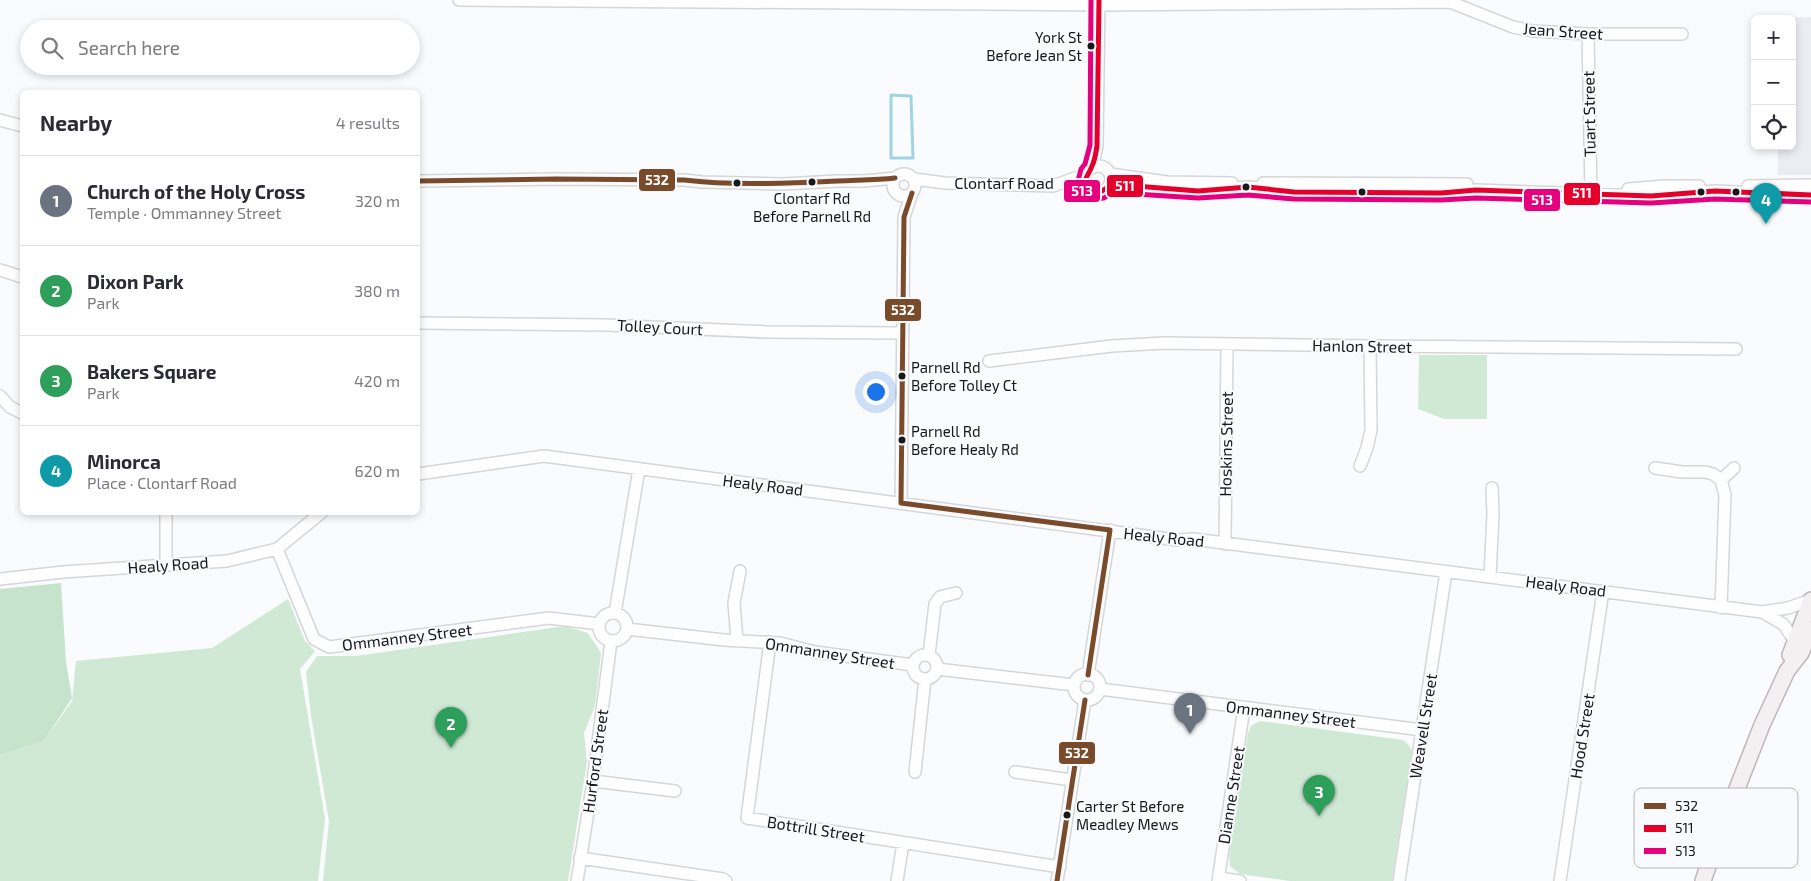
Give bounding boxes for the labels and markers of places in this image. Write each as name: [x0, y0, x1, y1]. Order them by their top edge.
place label: York St Before Jean St: [986, 28, 1082, 64]
marker: York St Before Jean St: [1086, 41, 1096, 51]
marker: Clontarf Rd Before Parnell Rd: [807, 177, 817, 187]
unlabelled marker: [732, 178, 742, 188]
unlabelled marker: [1241, 182, 1251, 192]
pin: 4: [1750, 183, 1782, 224]
unlabelled marker: [1357, 187, 1367, 197]
unlabelled marker: [1696, 187, 1706, 197]
unlabelled marker: [1731, 187, 1741, 197]
place label: Clontarf Rd Before Parnell Rd: [753, 189, 871, 225]
place label: Parnell Rd Before Tolley Ct: [911, 358, 1017, 394]
marker: Parnell Rd Before Tolley Ct: [897, 371, 907, 381]
place label: Parnell Rd Before Healy Rd: [911, 422, 1019, 458]
marker: Parnell Rd Before Healy Rd: [897, 435, 907, 445]
pin: 1: [1174, 693, 1206, 734]
pin: 2: [435, 707, 467, 748]
pin: 3: [1303, 775, 1335, 816]
place label: Carter St Before Meadley Mews: [1076, 797, 1184, 833]
marker: Carter St Before Meadley Mews: [1062, 810, 1072, 820]

